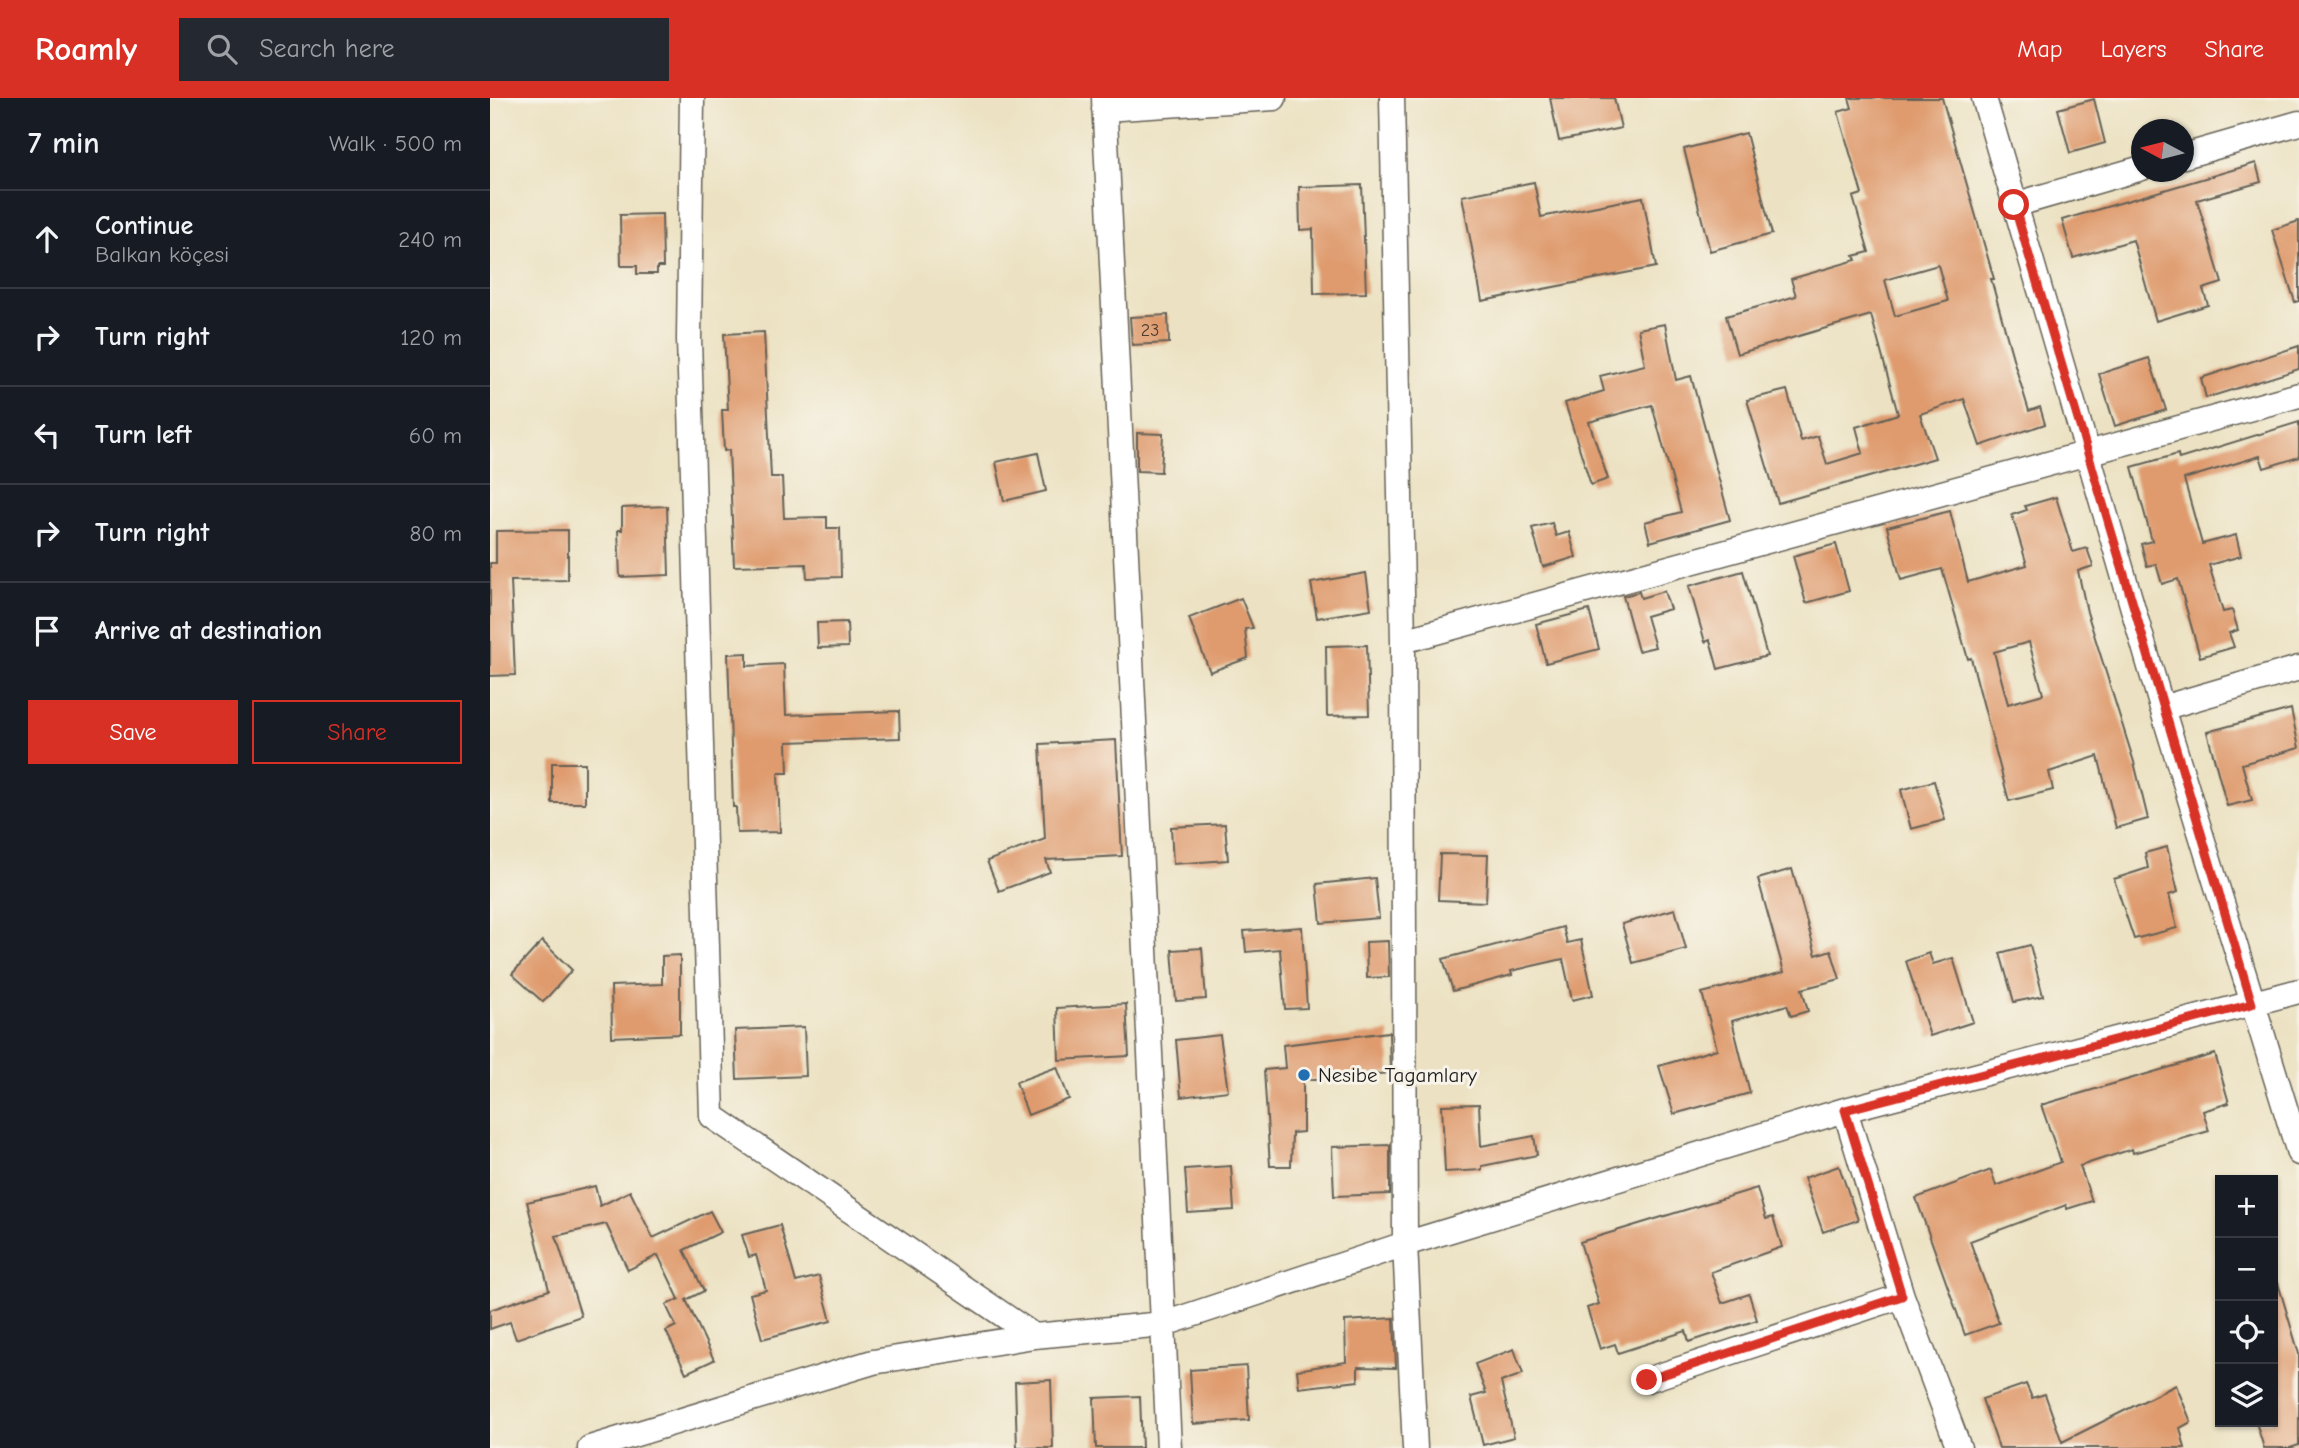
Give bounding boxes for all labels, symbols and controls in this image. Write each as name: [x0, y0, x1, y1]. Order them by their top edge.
search box: [179, 18, 669, 81]
text: Roamly: [35, 30, 137, 68]
icon: search: [203, 30, 241, 68]
text: Search here: [259, 34, 395, 64]
text: Map: [2017, 35, 2063, 63]
text: Layers: [2101, 35, 2166, 63]
text: Share: [2204, 35, 2264, 63]
north arrow: [2131, 119, 2194, 182]
text: 7 min: [28, 126, 100, 161]
text: Walk · 500 m: [329, 130, 462, 157]
route start: [1998, 189, 2029, 220]
text: Continue: [95, 211, 193, 241]
icon: ahead: [28, 220, 66, 258]
text: 240 m: [398, 226, 462, 253]
text: Balkan köçesi: [95, 241, 229, 268]
icon: right: [28, 318, 66, 356]
house number: 23: [1141, 320, 1159, 341]
text: Turn right: [95, 322, 209, 352]
text: 120 m: [400, 324, 462, 351]
icon: left: [28, 416, 66, 454]
text: Turn left: [95, 420, 192, 450]
text: 60 m: [409, 422, 462, 449]
icon: right: [28, 514, 66, 552]
text: Turn right: [95, 518, 209, 548]
text: 80 m: [409, 520, 462, 547]
icon: arrive: [28, 612, 66, 650]
text: Arrive at destination: [95, 616, 322, 646]
button: Save: [28, 700, 238, 764]
button: Share: [252, 700, 462, 764]
place label: Nesibe Tagamlary: [1318, 1063, 1478, 1087]
marker: Nesibe Tagamlary: [1296, 1067, 1312, 1083]
map controls: [2215, 1175, 2278, 1427]
button: +: [2215, 1175, 2278, 1238]
button: −: [2215, 1238, 2278, 1301]
button: locate: [2215, 1301, 2278, 1364]
route end: [1631, 1364, 1662, 1395]
button: layers: [2215, 1364, 2278, 1427]

